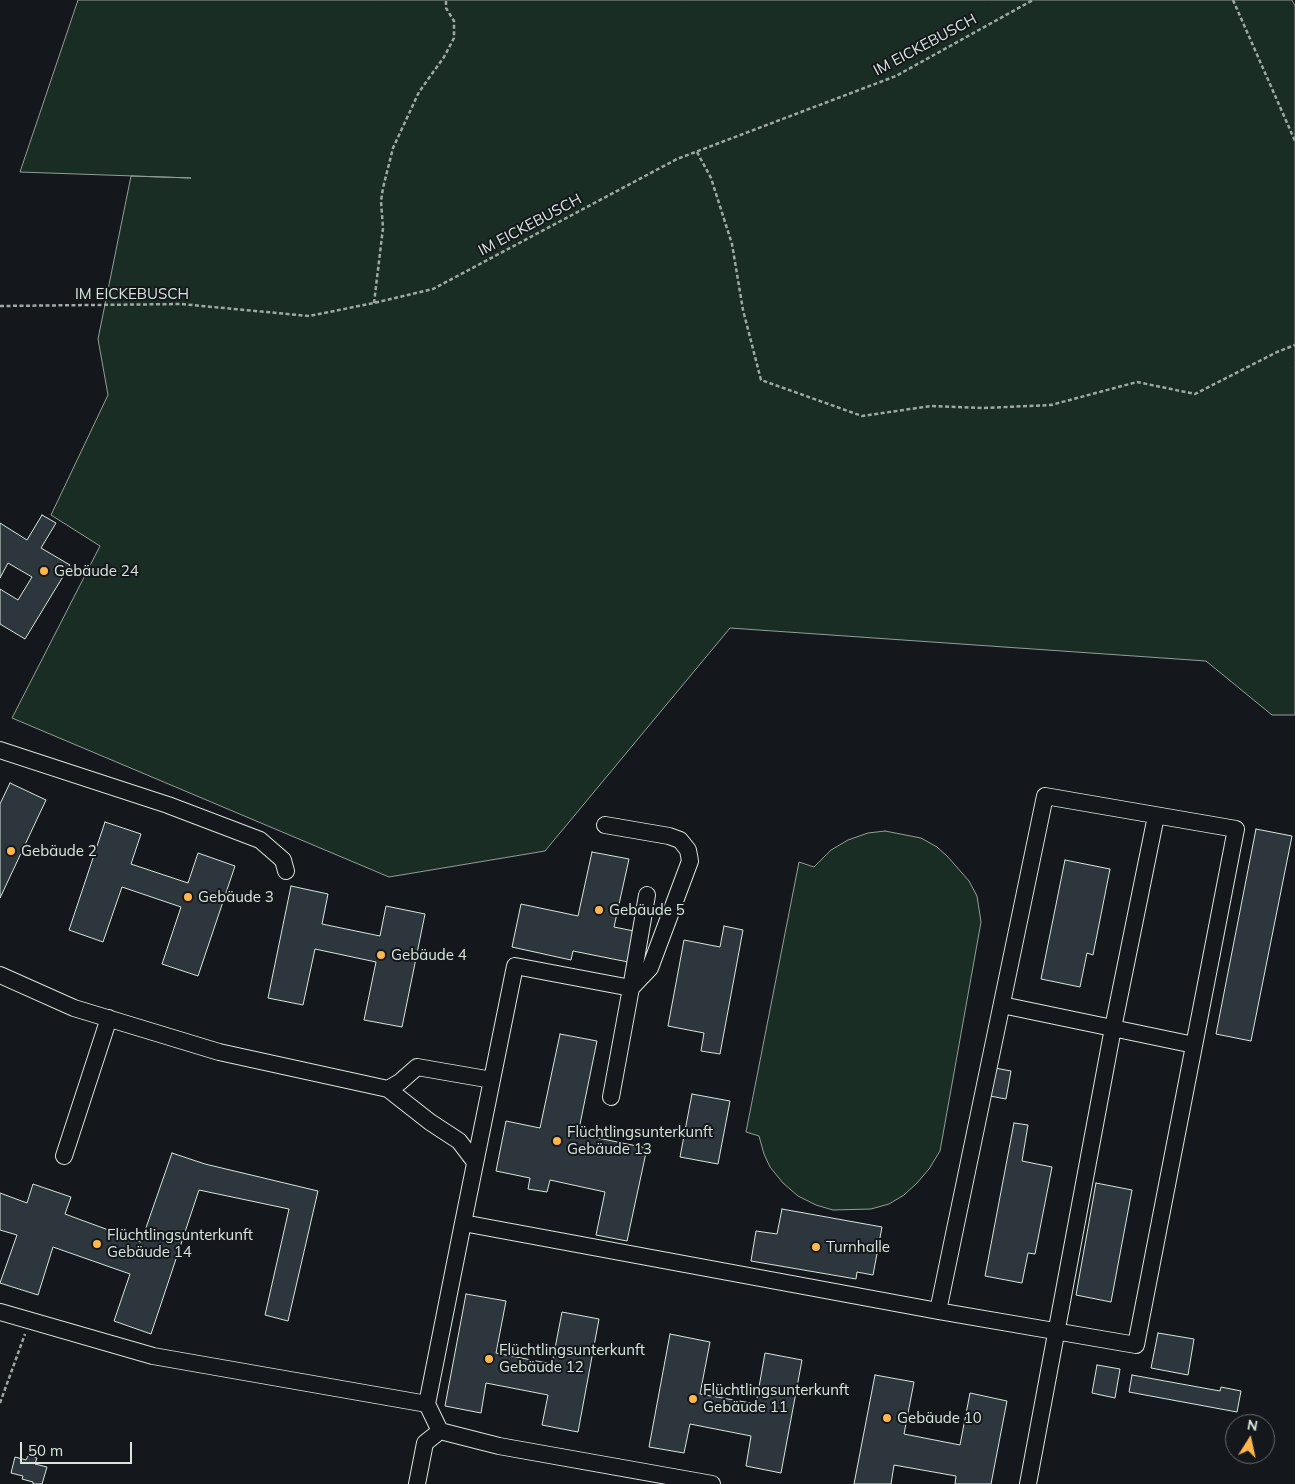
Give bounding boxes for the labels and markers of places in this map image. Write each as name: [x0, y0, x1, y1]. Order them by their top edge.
place label: Gebäude 24: [54, 562, 139, 580]
marker: Gebäude 24: [38, 565, 50, 577]
place label: Gebäude 2: [21, 842, 97, 860]
marker: Gebäude 2: [5, 845, 17, 857]
place label: Gebäude 3: [198, 888, 274, 906]
marker: Gebäude 3: [182, 891, 194, 903]
place label: Gebäude 5: [609, 901, 685, 919]
marker: Gebäude 5: [593, 904, 605, 916]
place label: Gebäude 4: [391, 946, 467, 964]
marker: Gebäude 4: [375, 949, 387, 961]
place label: Flüchtlingsunterkunft Gebäude 13: [567, 1123, 713, 1158]
marker: Flüchtlingsunterkunft Gebäude 13: [551, 1135, 563, 1147]
place label: Flüchtlingsunterkunft Gebäude 14: [107, 1226, 253, 1261]
marker: Flüchtlingsunterkunft Gebäude 14: [91, 1238, 103, 1250]
place label: Turnhalle: [826, 1238, 890, 1256]
marker: Turnhalle: [810, 1241, 822, 1253]
place label: Flüchtlingsunterkunft Gebäude 12: [499, 1341, 645, 1376]
marker: Flüchtlingsunterkunft Gebäude 12: [483, 1353, 495, 1365]
place label: Flüchtlingsunterkunft Gebäude 11: [703, 1381, 849, 1416]
marker: Flüchtlingsunterkunft Gebäude 11: [687, 1393, 699, 1405]
place label: Gebäude 10: [897, 1409, 982, 1427]
marker: Gebäude 10: [881, 1412, 893, 1424]

